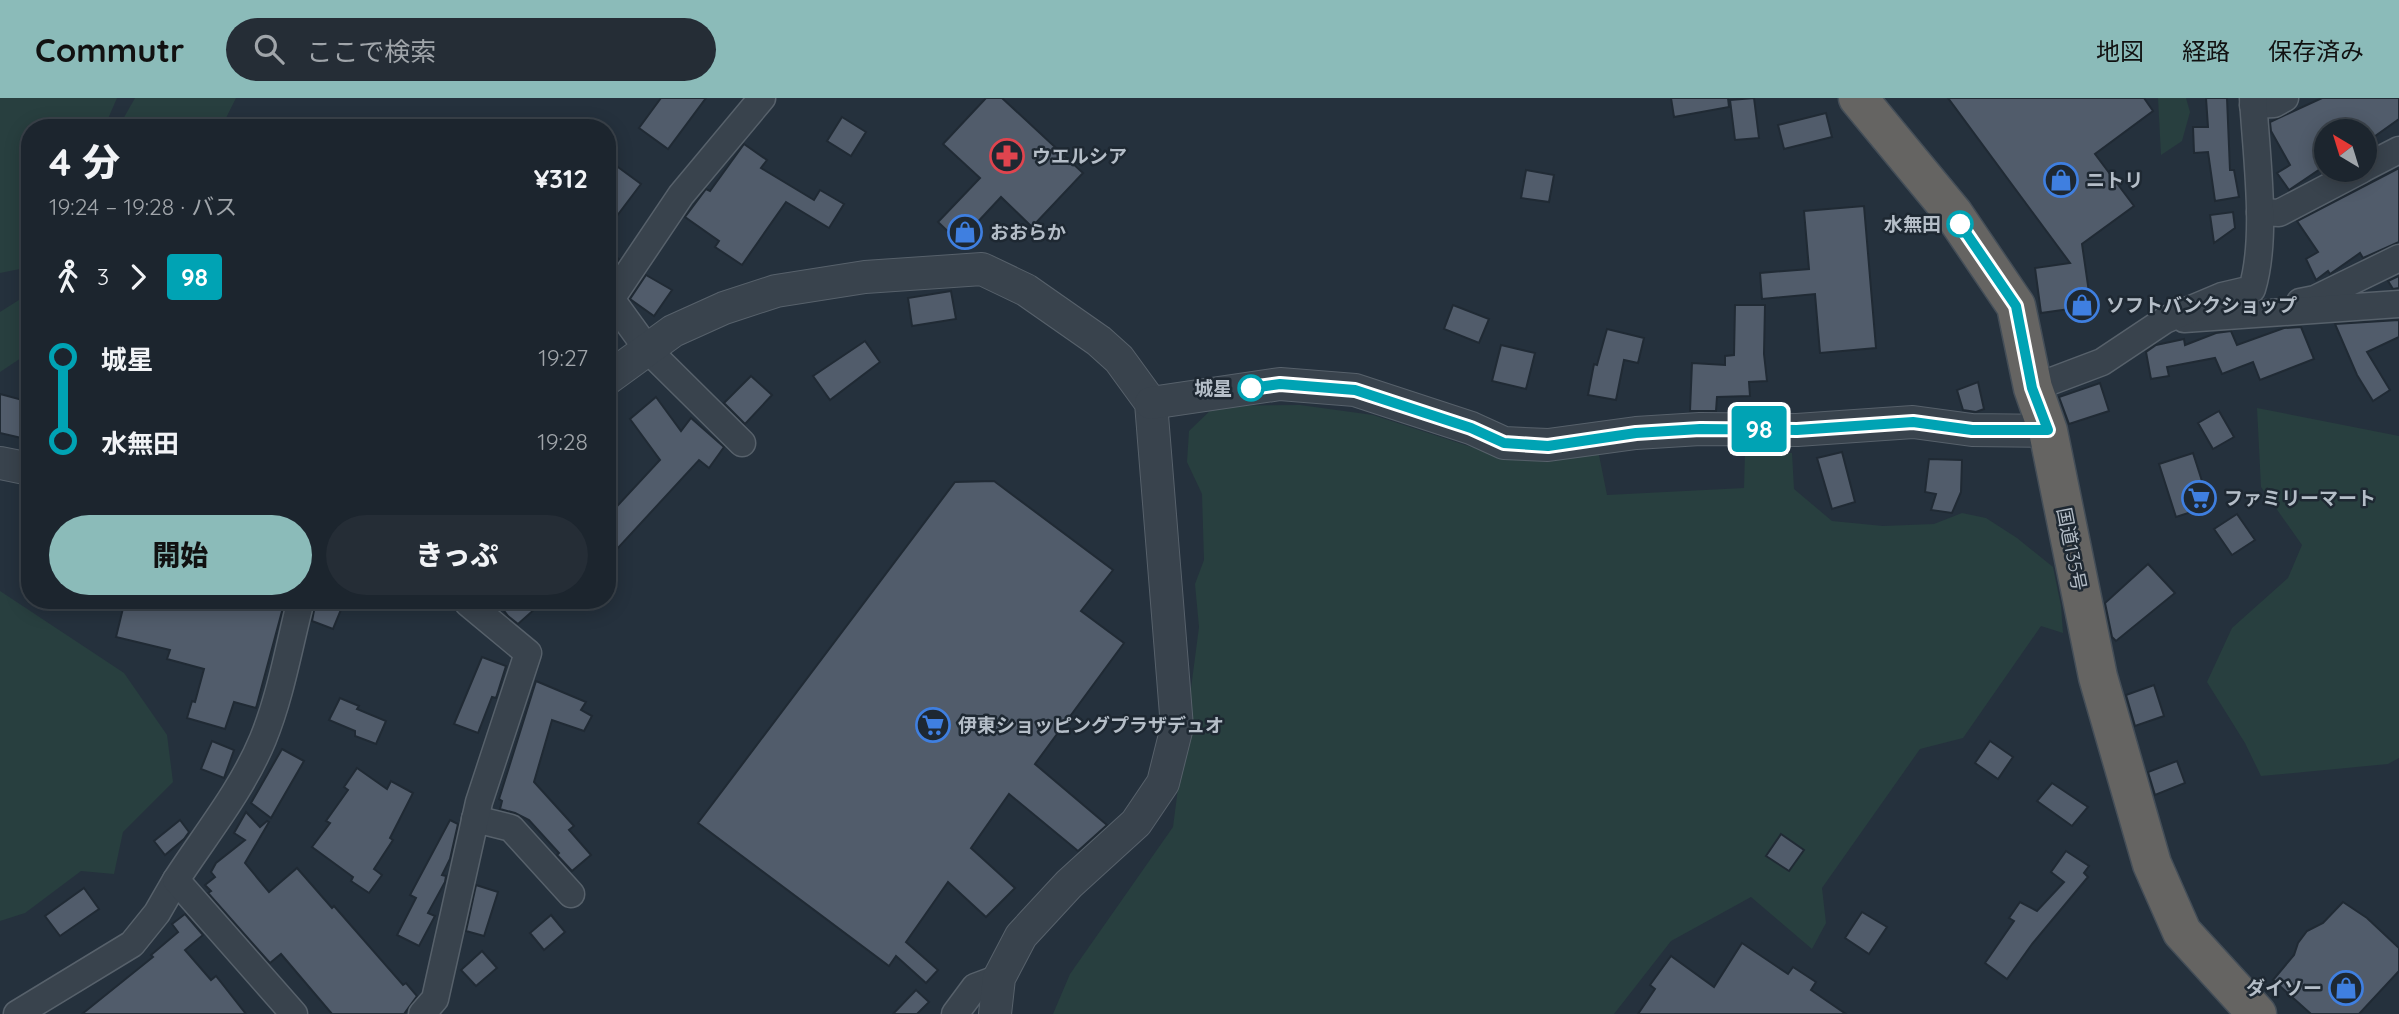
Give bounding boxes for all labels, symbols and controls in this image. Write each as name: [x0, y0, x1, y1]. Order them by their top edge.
search box: [226, 18, 716, 81]
text: Commutr: [35, 29, 184, 70]
icon: search: [250, 30, 288, 68]
text: ここで検索: [306, 35, 436, 68]
text: 地図: [2096, 36, 2144, 66]
text: 経路: [2182, 36, 2230, 66]
text: 保存済み: [2268, 36, 2364, 66]
north arrow: [2314, 119, 2376, 182]
map controls: [2314, 119, 2377, 182]
pharmacy icon: ウエルシア: [988, 137, 1026, 175]
text: 4 分: [49, 138, 120, 186]
place label: ウエルシア: [1032, 144, 1127, 168]
shop icon: ニトリ: [2042, 161, 2080, 199]
text: ¥312: [534, 162, 588, 195]
place label: ニトリ: [2086, 168, 2143, 192]
text: 19:24 – 19:28 · バス: [49, 192, 237, 221]
marker: 水無田: [1947, 211, 1973, 237]
place label: 水無田: [1884, 212, 1941, 236]
shop icon: おおらか: [946, 213, 984, 251]
place label: おおらか: [990, 220, 1066, 244]
icon: walk: [49, 258, 87, 296]
icon: forward: [119, 258, 157, 296]
text: 3: [97, 262, 109, 291]
text: 98: [181, 262, 208, 292]
shop icon: ソフトバンクショップ: [2063, 286, 2101, 324]
place label: ソフトバンクショップ: [2106, 293, 2297, 317]
text: 城星: [101, 343, 153, 376]
text: 19:27: [538, 343, 588, 372]
marker: 城星: [1238, 375, 1264, 401]
place label: 城星: [1194, 376, 1232, 400]
line badge: 98: [1728, 406, 1790, 452]
text: 98: [1746, 414, 1772, 444]
text: 水無田: [101, 427, 179, 460]
text: 19:28: [537, 427, 588, 456]
supermarket icon: ファミリーマート: [2180, 479, 2218, 517]
place label: ファミリーマート: [2224, 486, 2376, 510]
street label: 国道135号: [2052, 505, 2092, 593]
button: 開始: [49, 515, 312, 595]
button: きっぷ: [326, 515, 588, 595]
supermarket icon: 伊東ショッピングプラザデュオ: [914, 706, 952, 744]
place label: 伊東ショッピングプラザデュオ: [958, 713, 1224, 737]
shop icon: ダイソー: [2327, 969, 2365, 1007]
place label: ダイソー: [2246, 976, 2322, 1000]

